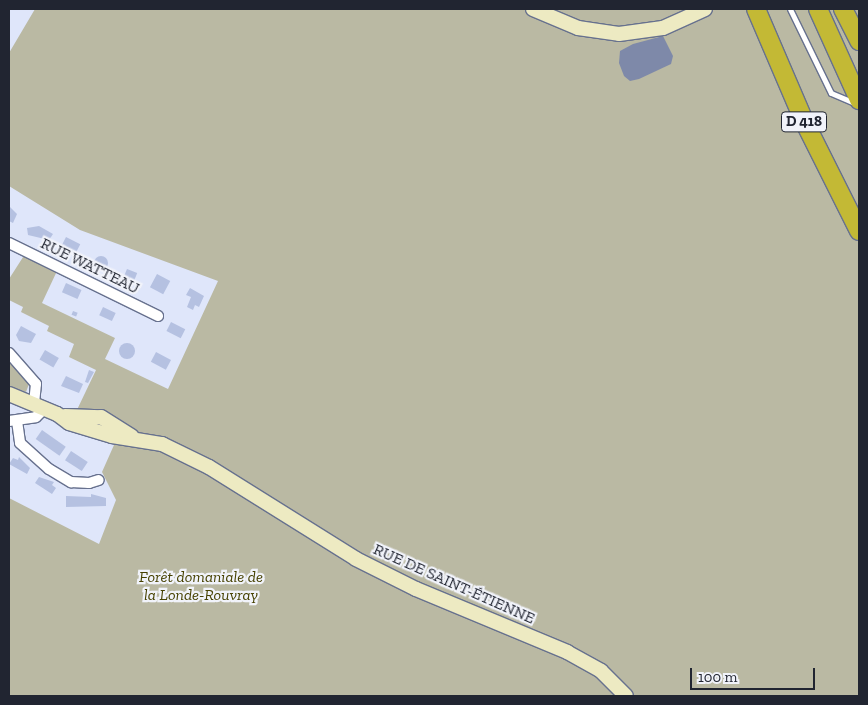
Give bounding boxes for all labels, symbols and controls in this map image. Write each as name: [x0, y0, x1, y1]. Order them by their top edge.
road number: D 418: [780, 110, 828, 134]
street label: RUE WATTEAU: [37, 234, 143, 298]
street label: RUE DE SAINT-ÉTIENNE: [370, 540, 538, 628]
park label: Forêt domaniale de la Londe-Rouvray: [139, 567, 263, 605]
scale bar: [693, 658, 818, 690]
text: 100 m: [698, 668, 737, 686]

